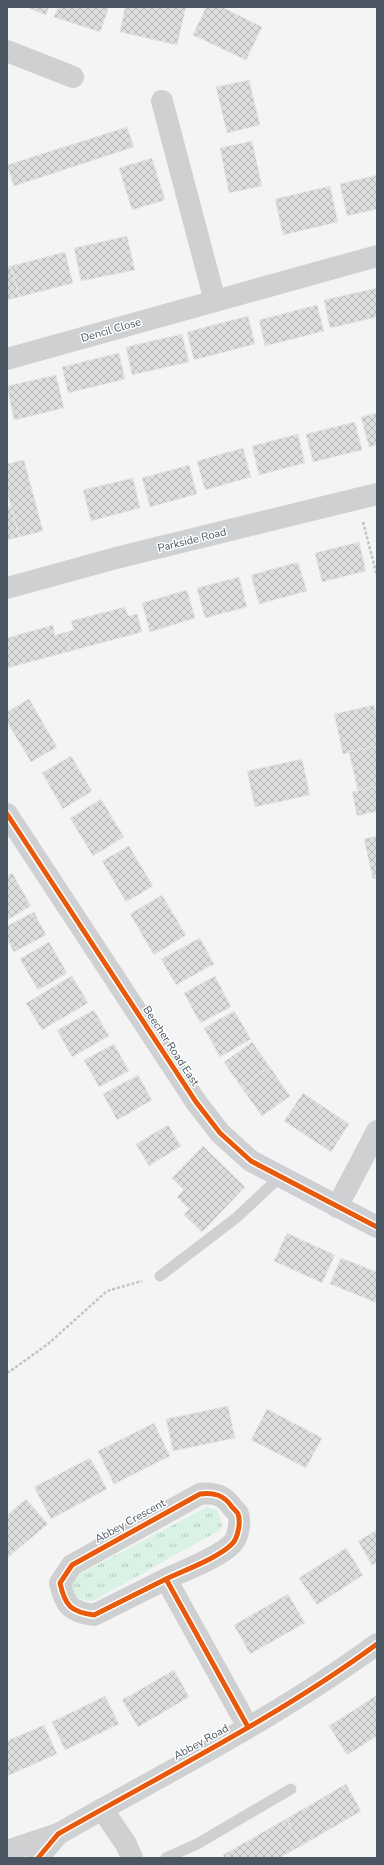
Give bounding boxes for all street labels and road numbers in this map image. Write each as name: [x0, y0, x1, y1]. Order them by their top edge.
street label: Dencil Close: [79, 314, 143, 346]
street label: Parkside Road: [156, 524, 228, 556]
street label: Beecher Road East: [139, 1003, 203, 1089]
street label: Abbey Crescent: [92, 1495, 168, 1547]
street label: Abbey Road: [171, 1721, 231, 1763]

